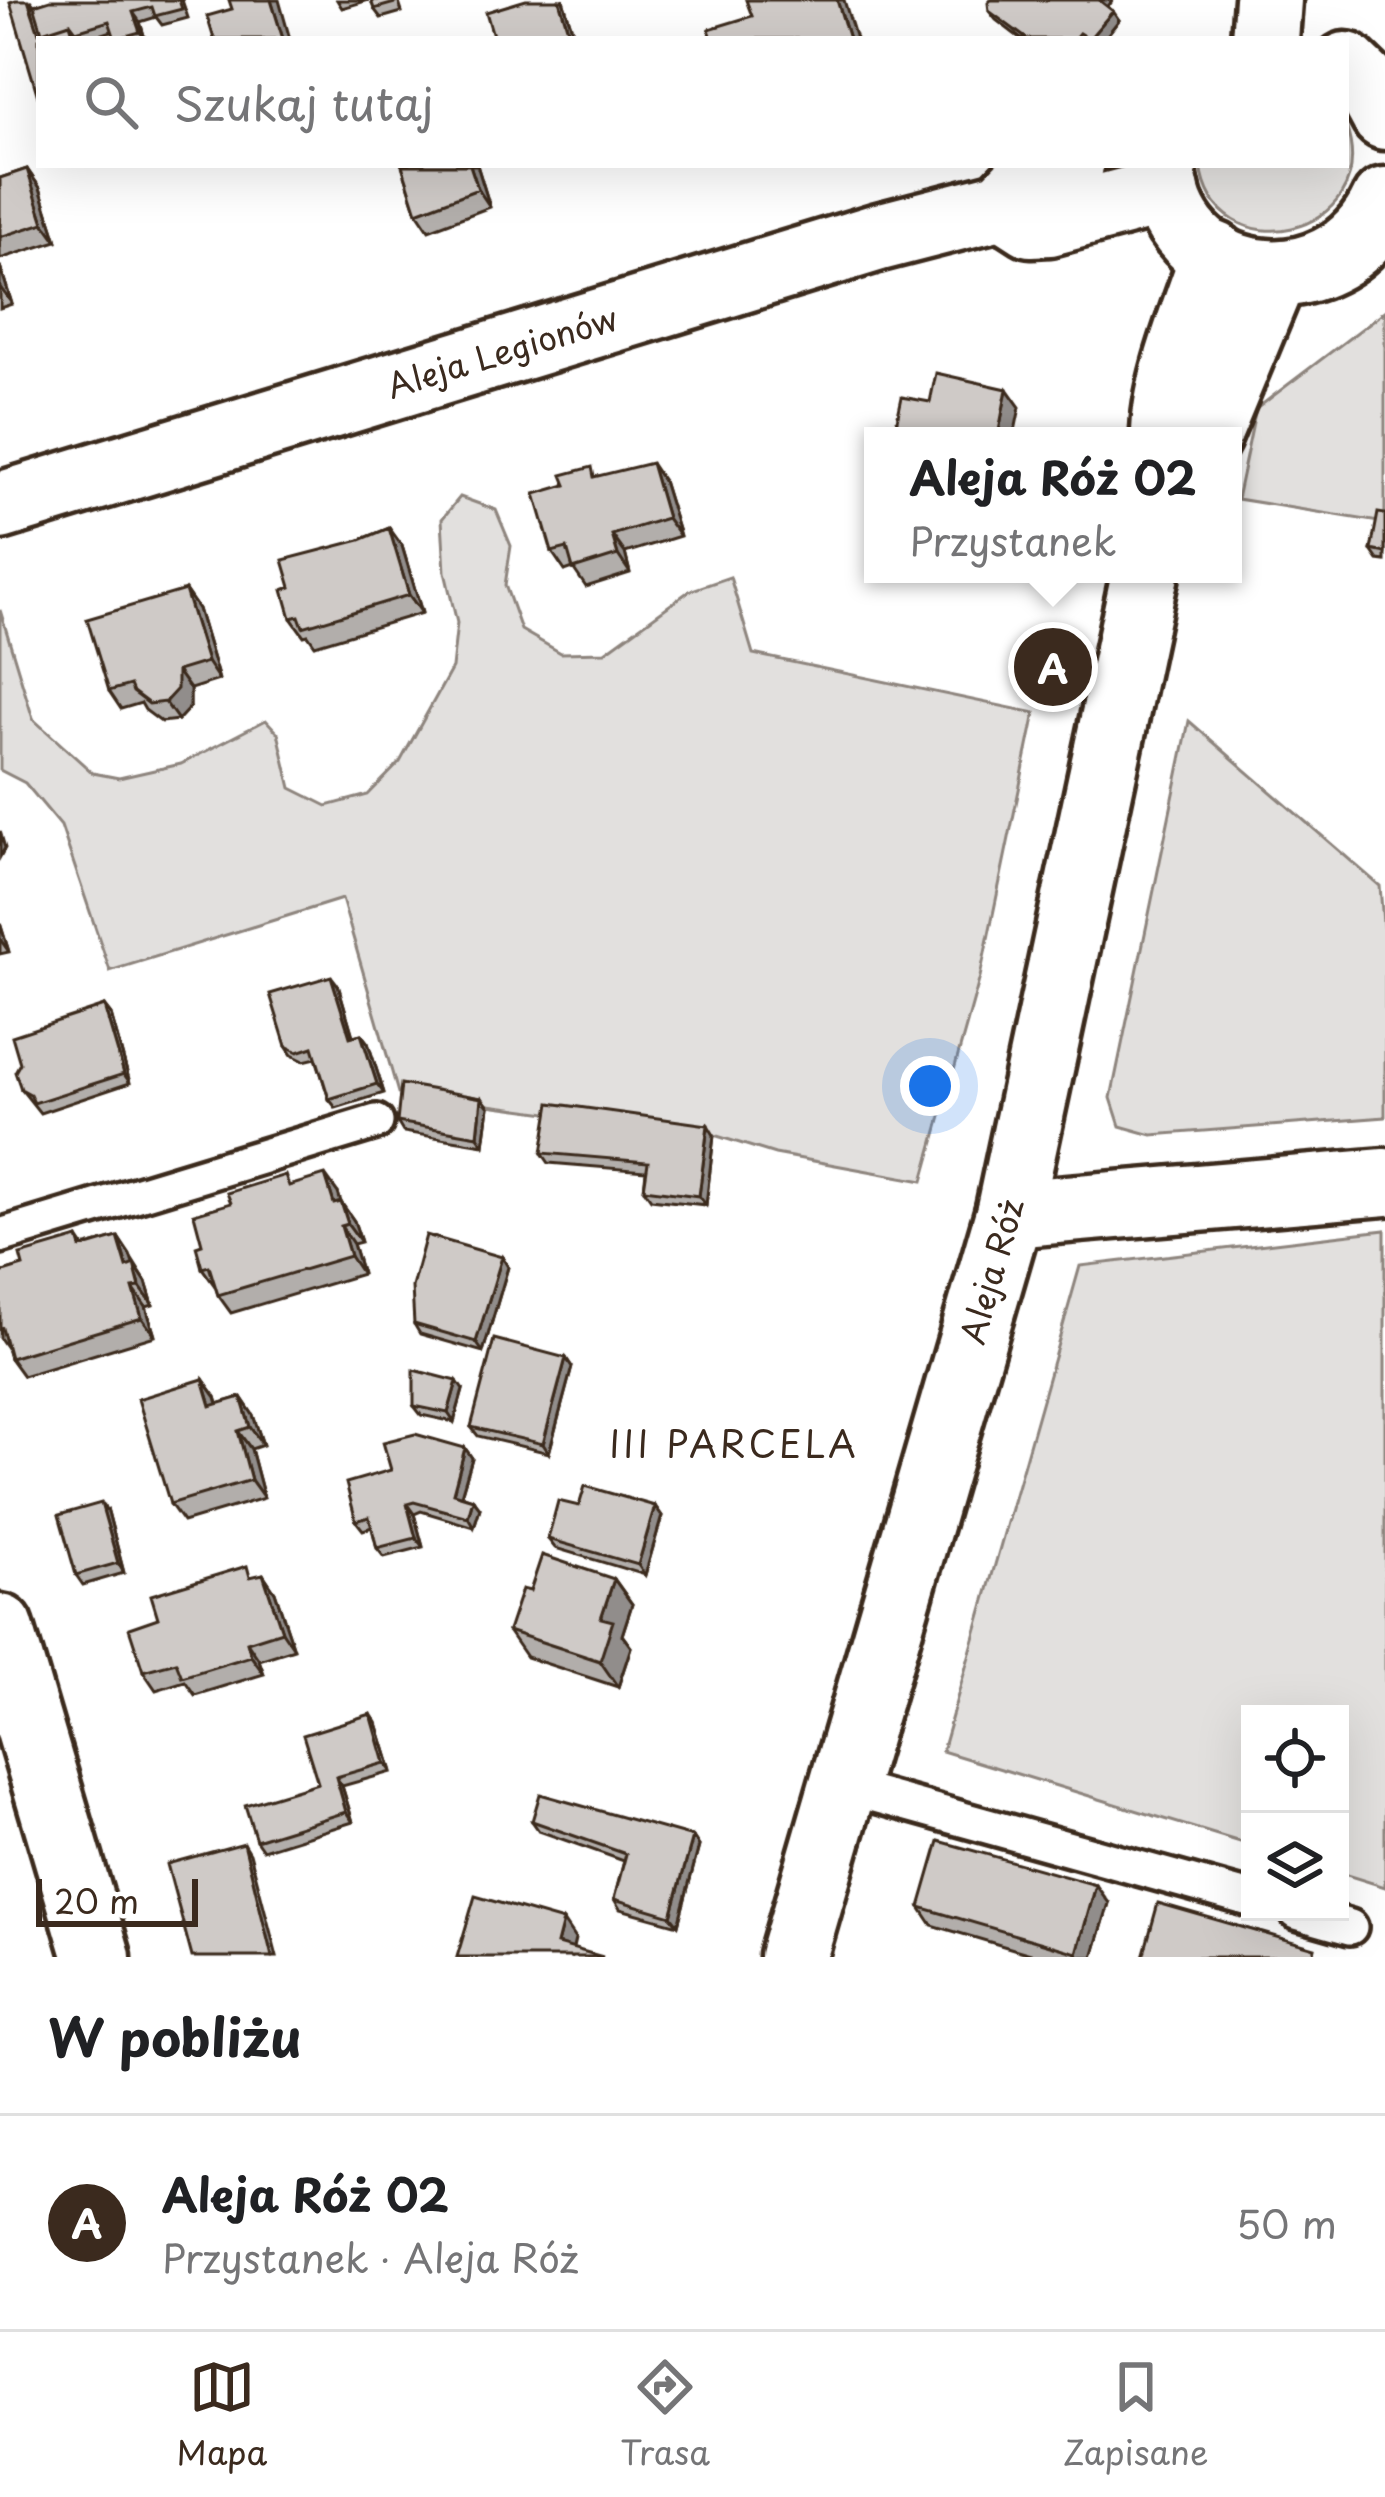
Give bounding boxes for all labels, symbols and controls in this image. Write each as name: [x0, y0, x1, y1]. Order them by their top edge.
search box: [36, 36, 1349, 168]
text: Szukaj tutaj: [174, 68, 434, 136]
icon: search: [78, 69, 144, 135]
street label: Aleja Legionów: [380, 292, 623, 409]
popup: [864, 427, 1242, 583]
text: Aleja Róż 02: [909, 442, 1197, 510]
text: Przystanek: [909, 510, 1117, 569]
pin: A: [1014, 622, 1092, 712]
your location: [900, 1056, 960, 1116]
street label: Aleja Róż: [946, 1194, 1035, 1349]
district label: III PARCELA: [609, 1416, 859, 1470]
map controls: [1241, 1705, 1349, 1921]
button: locate: [1241, 1705, 1349, 1813]
button: layers: [1241, 1813, 1349, 1921]
scale bar: [36, 1873, 198, 1926]
text: 20 m: [54, 1875, 139, 1925]
text: W pobliżu: [48, 1997, 302, 2074]
text: Aleja Róż 02: [162, 2159, 449, 2227]
text: A: [72, 2193, 102, 2252]
text: 50 m: [1236, 2193, 1337, 2252]
text: Przystanek · Aleja Róż: [162, 2227, 579, 2286]
tab: Mapa: [177, 2354, 267, 2476]
tab: Trasa: [620, 2354, 710, 2476]
tab: Zapisane: [1063, 2354, 1208, 2476]

